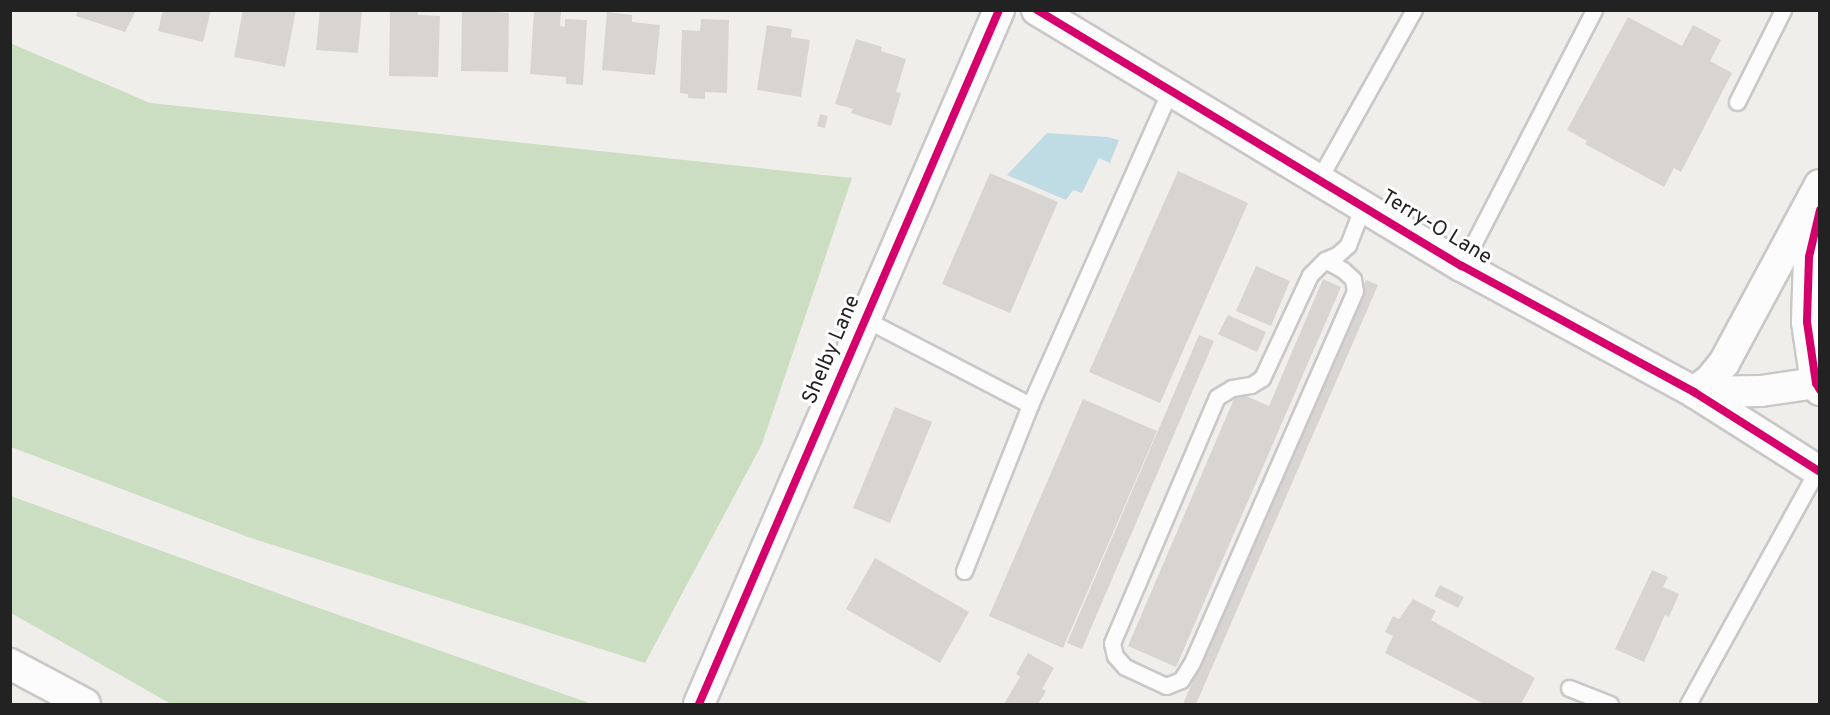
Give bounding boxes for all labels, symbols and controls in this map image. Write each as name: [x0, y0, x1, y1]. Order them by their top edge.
street label: Terry-O Lane: [1376, 185, 1496, 271]
street label: Shelby Lane: [798, 292, 866, 408]

